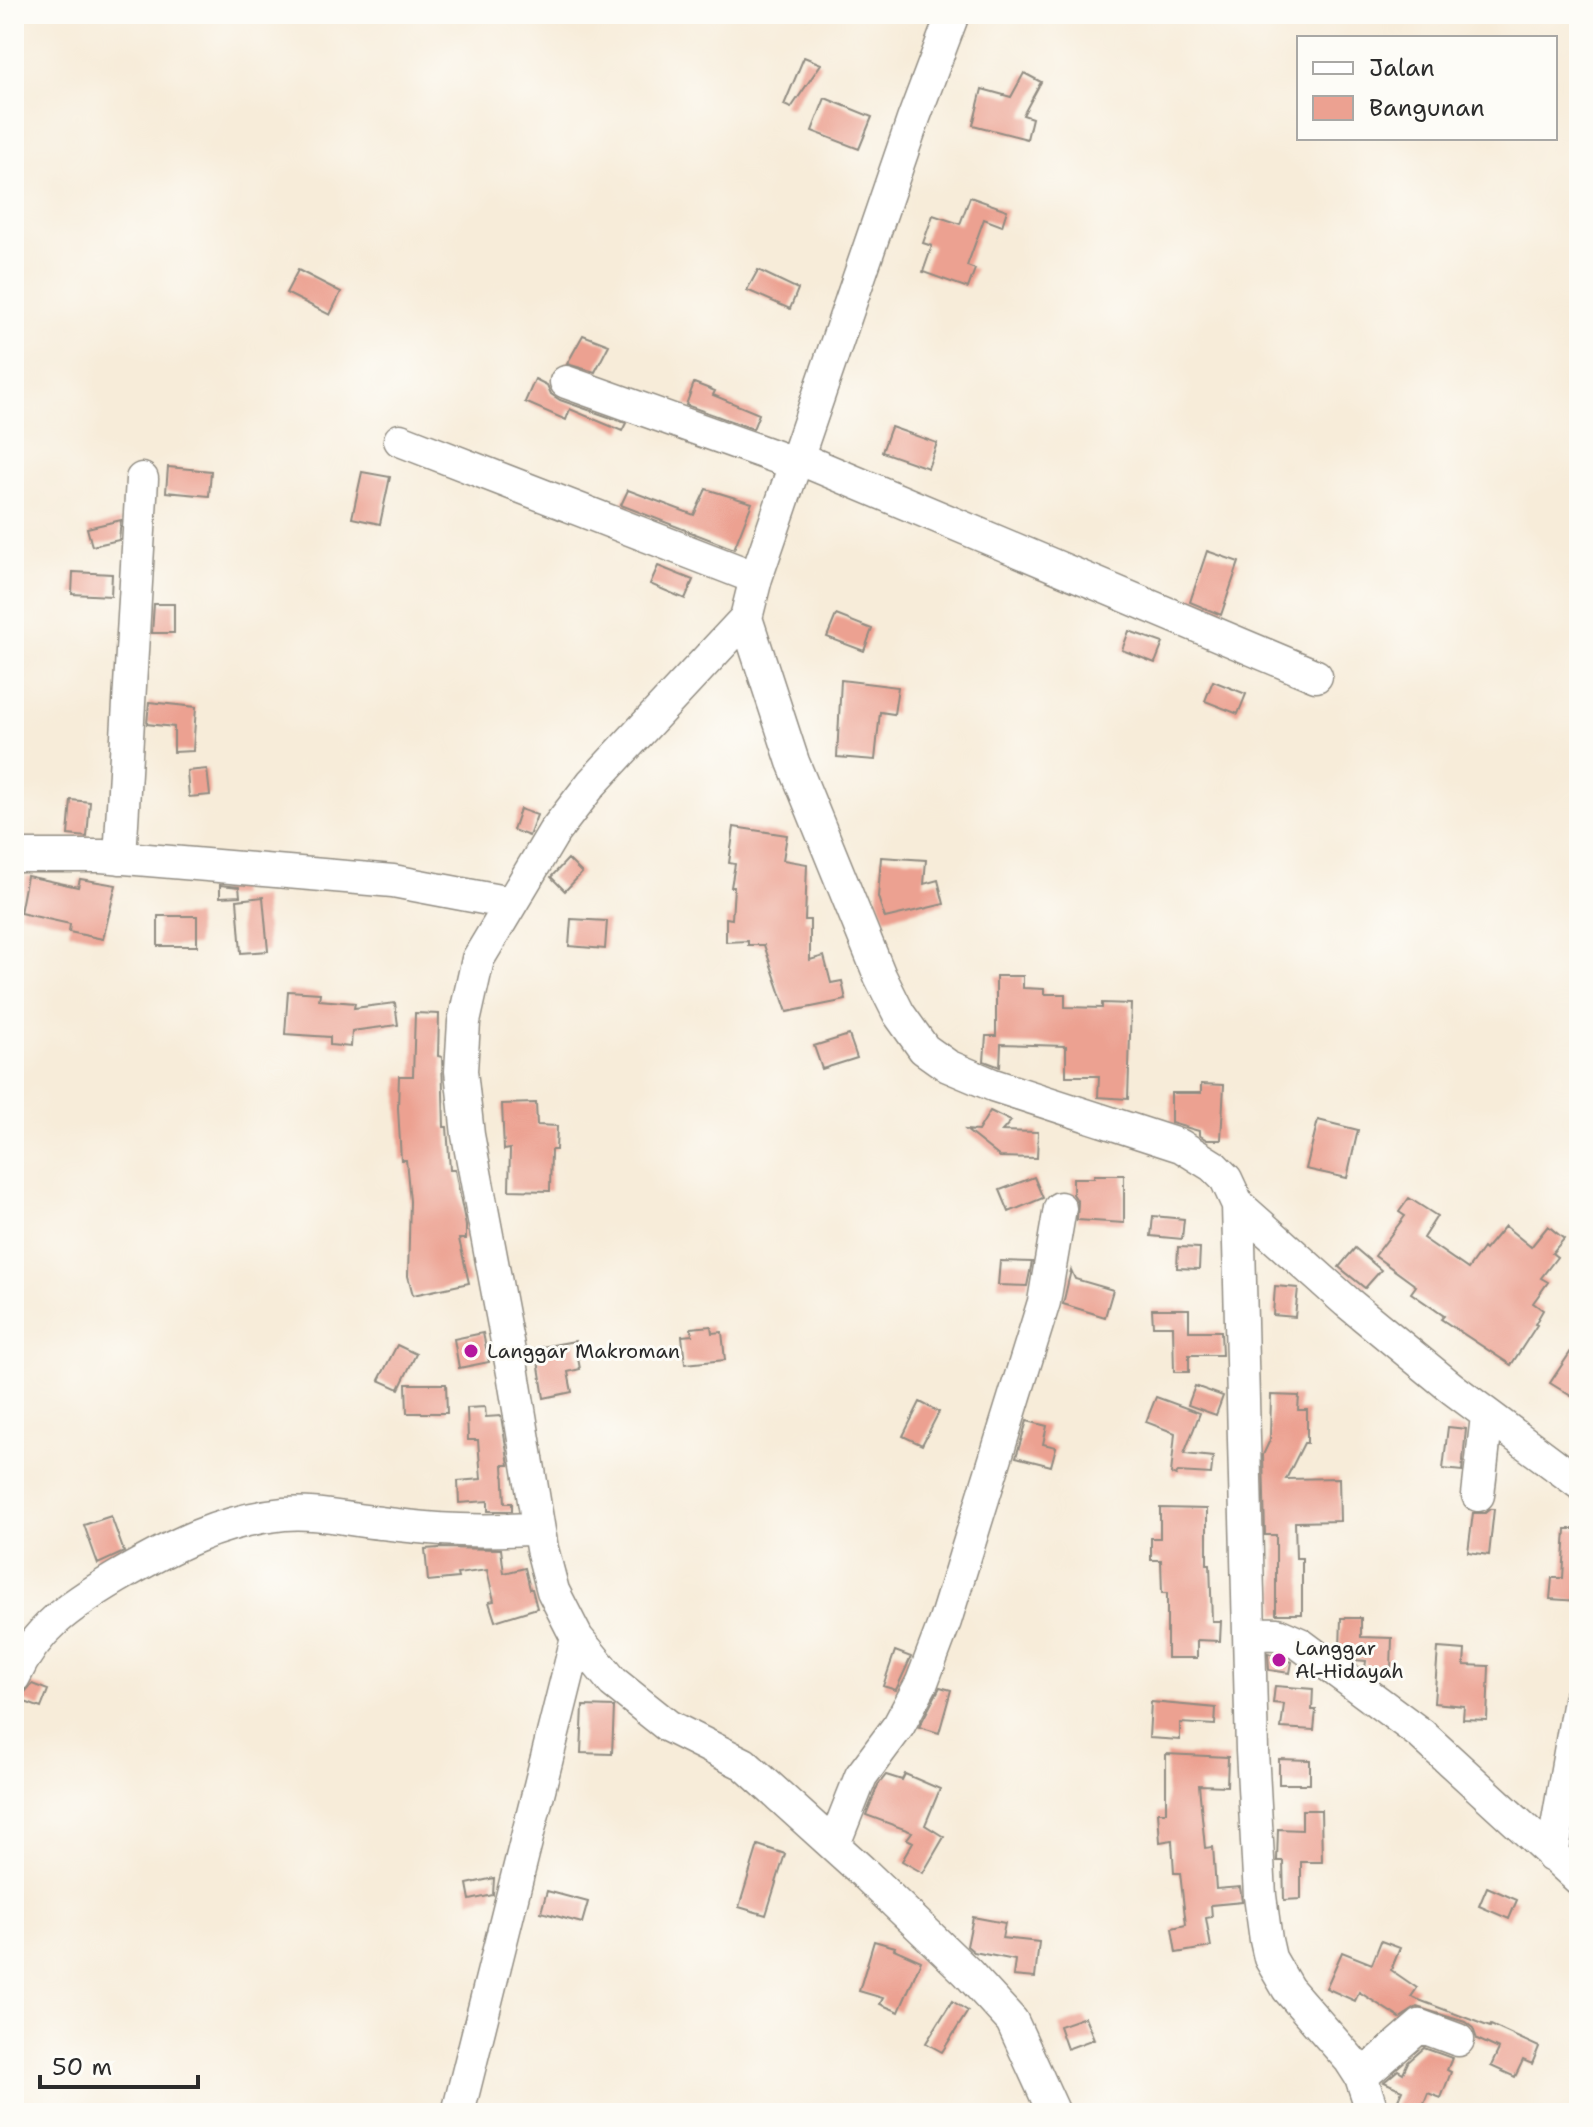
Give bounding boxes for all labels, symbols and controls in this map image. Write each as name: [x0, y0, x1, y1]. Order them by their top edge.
legend: [1297, 36, 1557, 140]
text: Jalan: [1369, 52, 1435, 84]
text: Bangunan: [1369, 92, 1485, 124]
place label: Langgar Makroman: [487, 1338, 680, 1364]
marker: Langgar Makroman: [462, 1342, 480, 1360]
place label: Langgar Al-Hidayah: [1295, 1635, 1404, 1684]
marker: Langgar Al-Hidayah: [1270, 1651, 1288, 1669]
scale bar: [40, 2039, 198, 2089]
text: 50 m: [52, 2051, 112, 2083]

